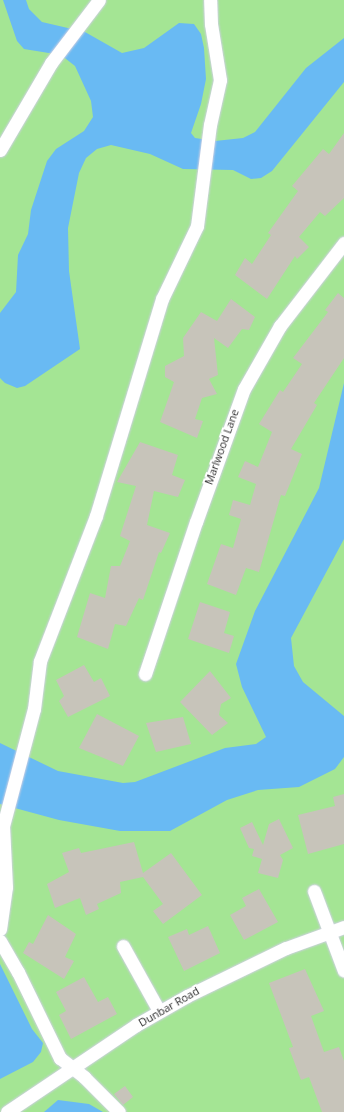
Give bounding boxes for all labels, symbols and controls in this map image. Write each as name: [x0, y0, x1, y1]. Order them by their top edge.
street label: Marlwood Lane: [202, 407, 242, 487]
street label: Dunbar Road: [136, 984, 202, 1030]

